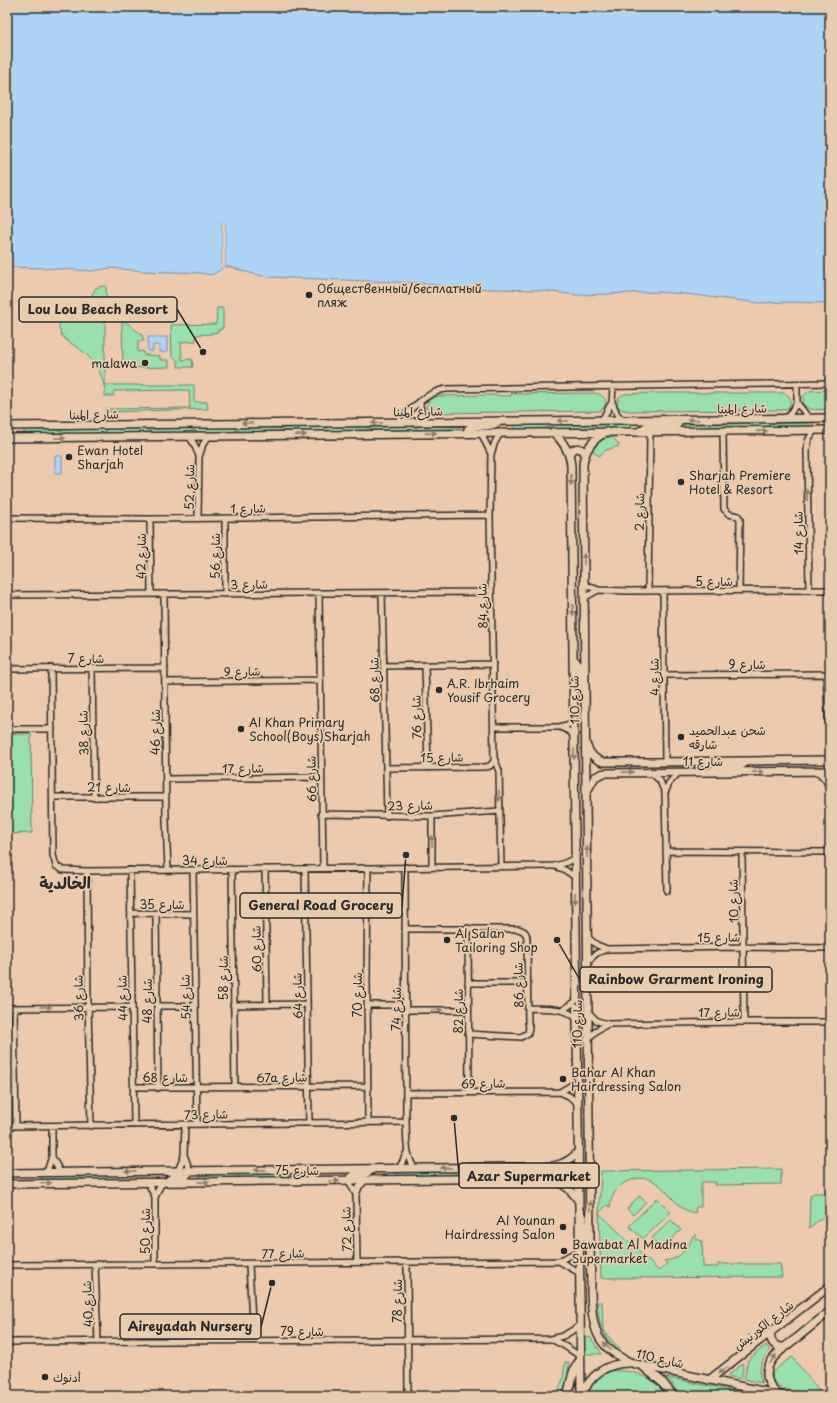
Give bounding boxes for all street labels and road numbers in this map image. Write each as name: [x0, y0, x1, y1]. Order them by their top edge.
street label: شارع المينا: [717, 399, 767, 418]
street label: شارع المينا: [393, 402, 443, 421]
street label: شارع المينا: [69, 405, 119, 424]
street label: شارع 52: [180, 464, 199, 510]
street label: شارع 2: [630, 493, 649, 531]
street label: شارع 1: [230, 499, 266, 518]
street label: شارع 14: [789, 511, 808, 555]
street label: شارع 42: [132, 533, 151, 579]
street label: شارع 56: [206, 533, 225, 579]
street label: شارع 5: [695, 572, 733, 591]
street label: شارع 3: [230, 575, 268, 594]
street label: شارع 84: [473, 583, 492, 629]
street label: شارع 7: [68, 649, 104, 668]
street label: شارع 9: [729, 655, 765, 674]
street label: شارع 68: [365, 657, 384, 703]
street label: شارع 4: [645, 658, 664, 696]
street label: شارع 9: [223, 662, 261, 681]
street label: شارع 110: [565, 675, 584, 725]
street label: شارع 76: [407, 695, 426, 739]
street label: شارع 46: [146, 709, 165, 755]
street label: شارع 38: [74, 710, 93, 756]
street label: شارع 15: [420, 748, 464, 767]
street label: شارع 11: [683, 752, 723, 771]
street label: شارع 66: [302, 756, 321, 802]
street label: شارع 17: [222, 759, 264, 778]
street label: شارع 21: [87, 778, 131, 797]
street label: شارع 23: [387, 796, 433, 815]
street label: شارع 34: [182, 851, 228, 870]
street label: شارع 10: [724, 879, 743, 923]
street label: شارع 35: [139, 895, 185, 914]
street label: شارع 60: [247, 925, 266, 973]
street label: شارع 15: [697, 928, 741, 947]
street label: شارع 58: [214, 955, 233, 1001]
street label: شارع 86: [509, 962, 528, 1008]
street label: شارع 70: [348, 972, 367, 1018]
street label: شارع 64: [288, 973, 307, 1019]
street label: شارع 54: [176, 974, 195, 1020]
street label: شارع 36: [69, 975, 88, 1021]
street label: شارع 44: [113, 975, 132, 1021]
street label: شارع 48: [138, 978, 157, 1024]
street label: شارع 74: [387, 987, 406, 1031]
street label: شارع 82: [449, 989, 468, 1033]
street label: شارع 110: [568, 1000, 587, 1048]
street label: شارع 17: [698, 1003, 740, 1022]
street label: شارع 68: [142, 1068, 188, 1087]
street label: 67a شارع: [256, 1068, 308, 1087]
street label: شارع 69: [460, 1074, 506, 1093]
street label: شارع 73: [184, 1105, 228, 1124]
street label: شارع 75: [275, 1161, 319, 1180]
street label: شارع 72: [337, 1206, 356, 1252]
street label: شارع 50: [136, 1208, 155, 1254]
street label: شارع 77: [261, 1244, 305, 1263]
street label: شارع 78: [388, 1279, 407, 1323]
street label: شارع 40: [77, 1280, 98, 1328]
street label: شارع الكورنيش: [729, 1296, 798, 1355]
street label: شارع 79: [280, 1322, 324, 1341]
street label: شارع 110: [634, 1344, 686, 1373]

